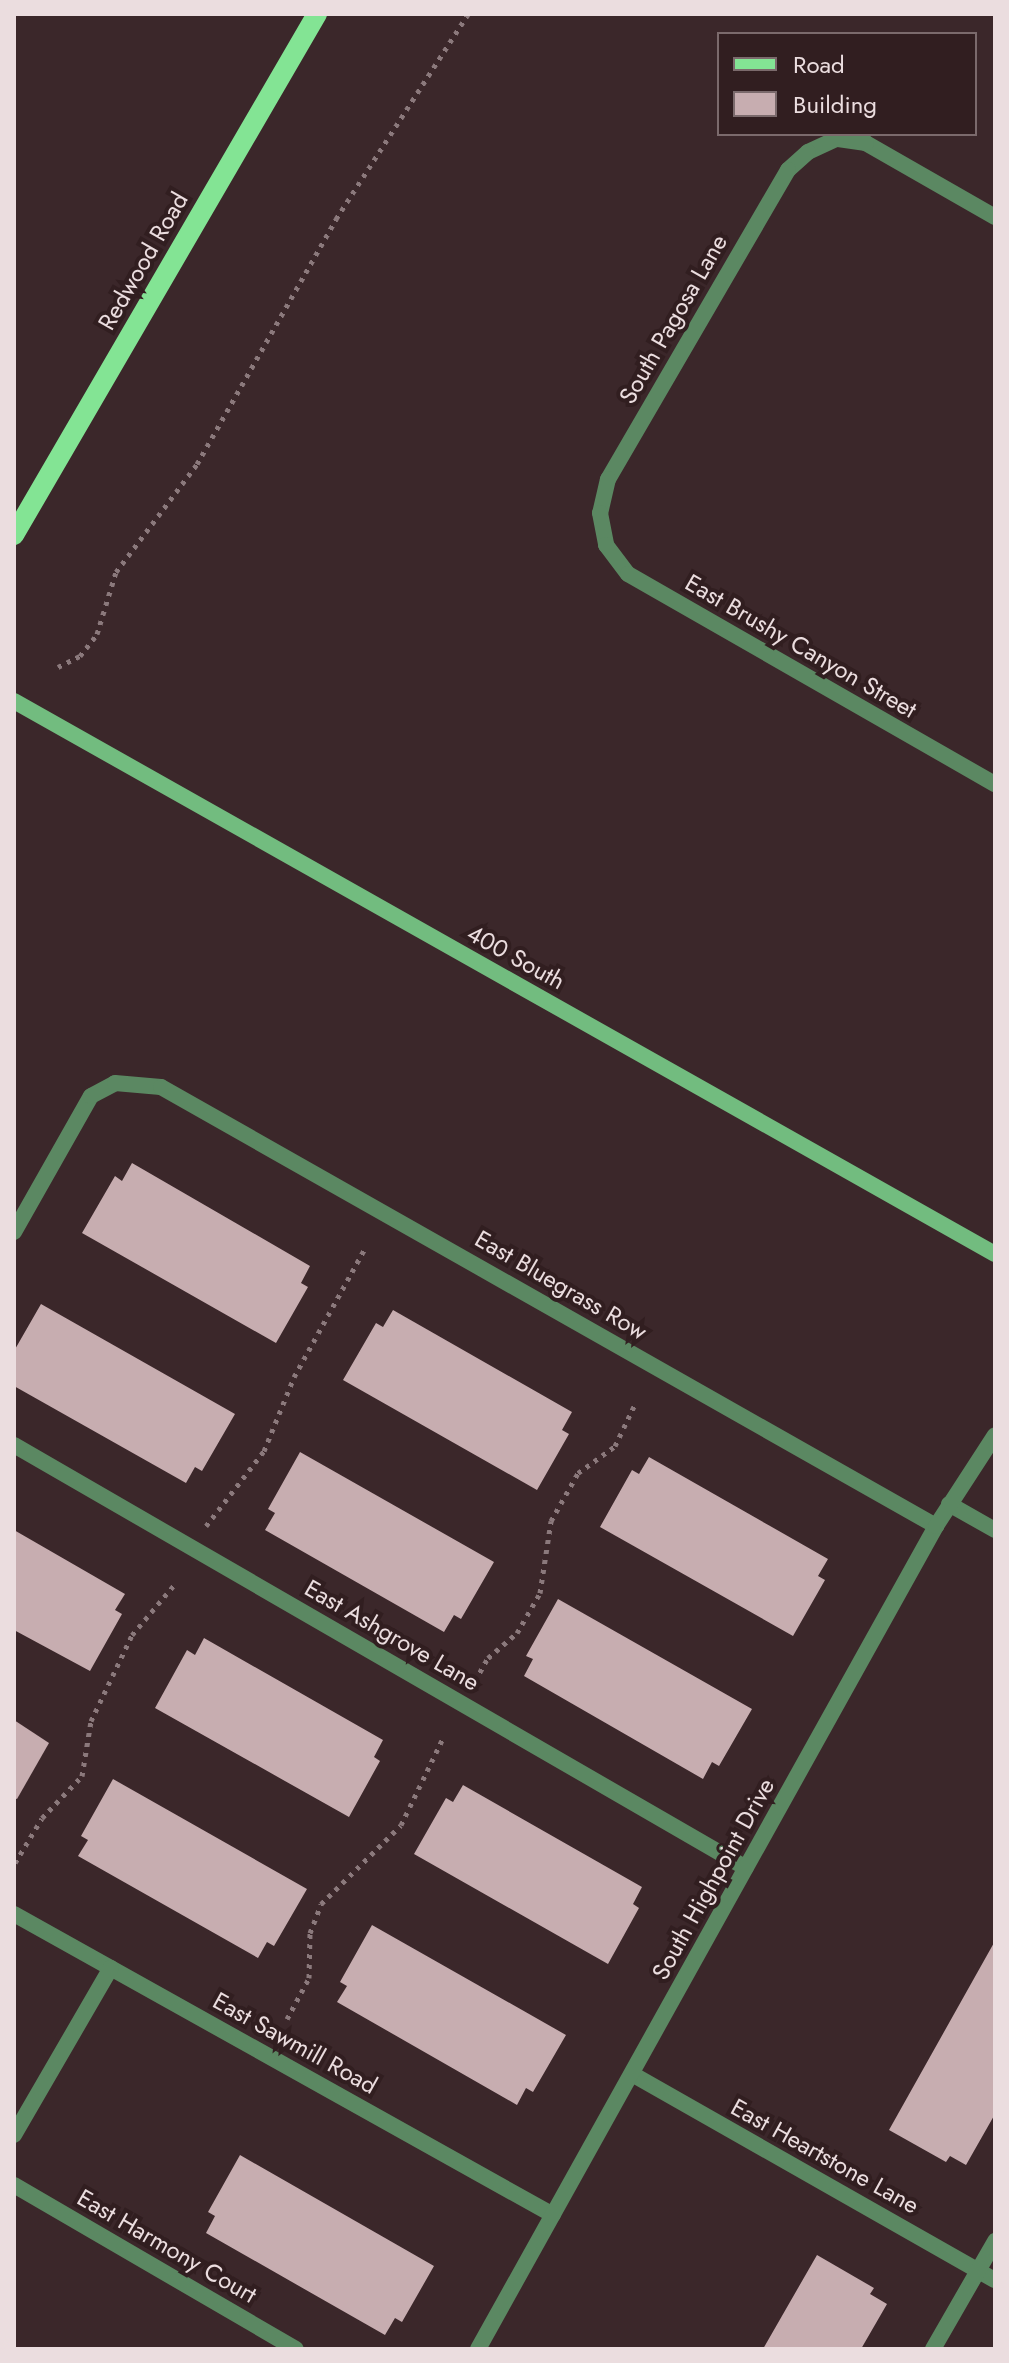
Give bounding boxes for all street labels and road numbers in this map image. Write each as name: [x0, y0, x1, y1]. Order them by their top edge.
street label: Redwood Road: [92, 187, 194, 335]
street label: South Pagosa Lane: [613, 229, 733, 409]
street label: East Brushy Canyon Street: [680, 568, 922, 724]
street label: 400 South: [462, 918, 570, 996]
street label: East Bluegrass Row: [470, 1224, 652, 1346]
street label: East Ashgrove Lane: [300, 1573, 484, 1697]
street label: South Highpoint Drive: [646, 1773, 780, 1985]
street label: East Sawmill Road: [208, 1986, 382, 2100]
street label: East Heartstone Lane: [726, 2092, 924, 2220]
street label: East Harmony Court: [72, 2183, 262, 2309]

